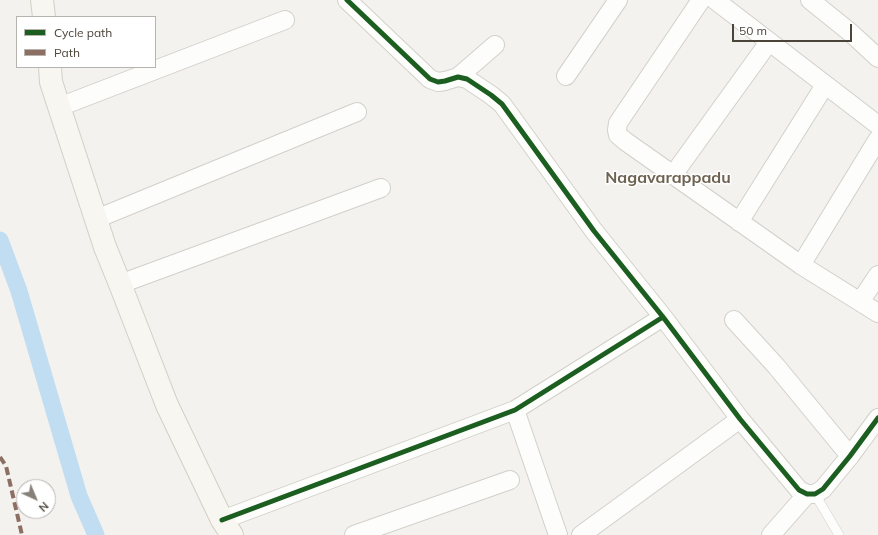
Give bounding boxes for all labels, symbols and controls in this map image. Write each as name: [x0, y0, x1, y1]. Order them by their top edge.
legend: [16, 16, 156, 68]
scale bar: [734, 16, 854, 42]
text: 50 m: [739, 23, 767, 38]
text: Cycle path: [54, 25, 112, 40]
text: Path: [54, 45, 80, 60]
district label: Nagavarappadu: [605, 168, 731, 188]
north arrow: [16, 479, 56, 519]
text: N: [36, 499, 51, 515]

